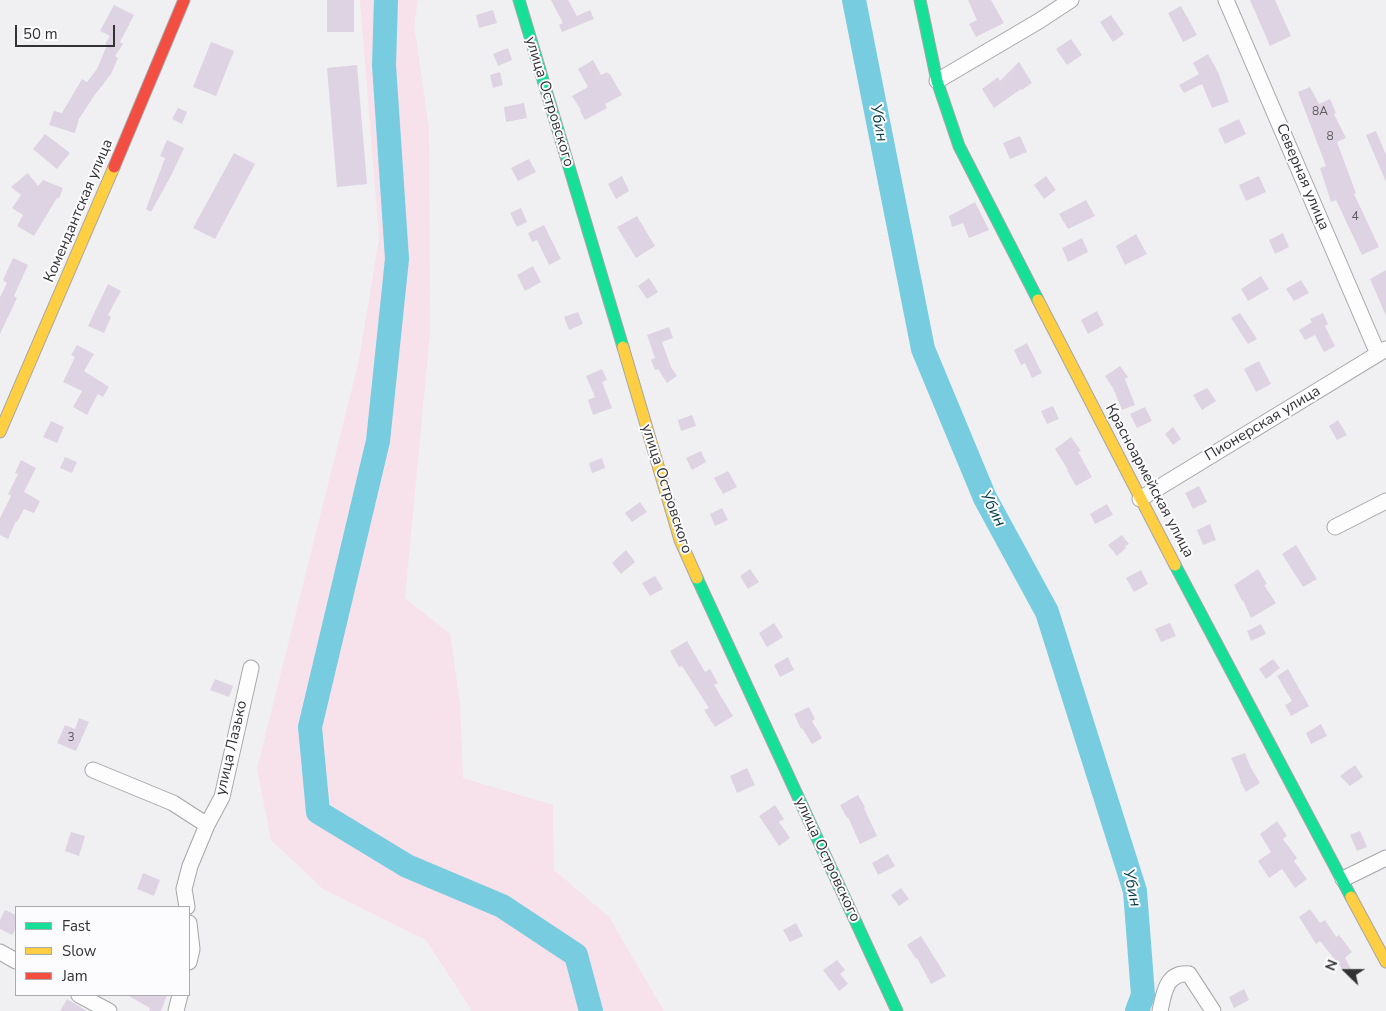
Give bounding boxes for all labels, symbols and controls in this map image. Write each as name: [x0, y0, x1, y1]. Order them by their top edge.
scale bar: [18, 15, 118, 47]
text: 50 m: [23, 24, 58, 44]
street label: улица Островского: [521, 35, 577, 169]
water label: Убин: [865, 102, 891, 144]
house number: 8А: [1312, 105, 1328, 119]
street label: Северная улица: [1271, 121, 1333, 233]
house number: 8: [1326, 130, 1334, 144]
street label: Комендантская улица: [41, 137, 117, 285]
house number: 4: [1351, 210, 1359, 224]
street label: Пионерская улица: [1202, 382, 1324, 466]
street label: Красноармейская улица: [1101, 401, 1197, 561]
street label: улица Островского: [637, 422, 695, 556]
water label: Убин: [975, 488, 1009, 530]
street label: улица Лазько: [212, 699, 252, 797]
house number: 3: [67, 731, 75, 745]
street label: улица Островского: [790, 795, 864, 925]
water label: Убин: [1118, 867, 1144, 909]
legend: [15, 906, 190, 996]
text: Fast: [62, 916, 90, 936]
text: Slow: [62, 941, 96, 961]
north arrow: [1321, 946, 1371, 996]
text: N: [1321, 957, 1342, 974]
text: Jam: [62, 966, 88, 986]

